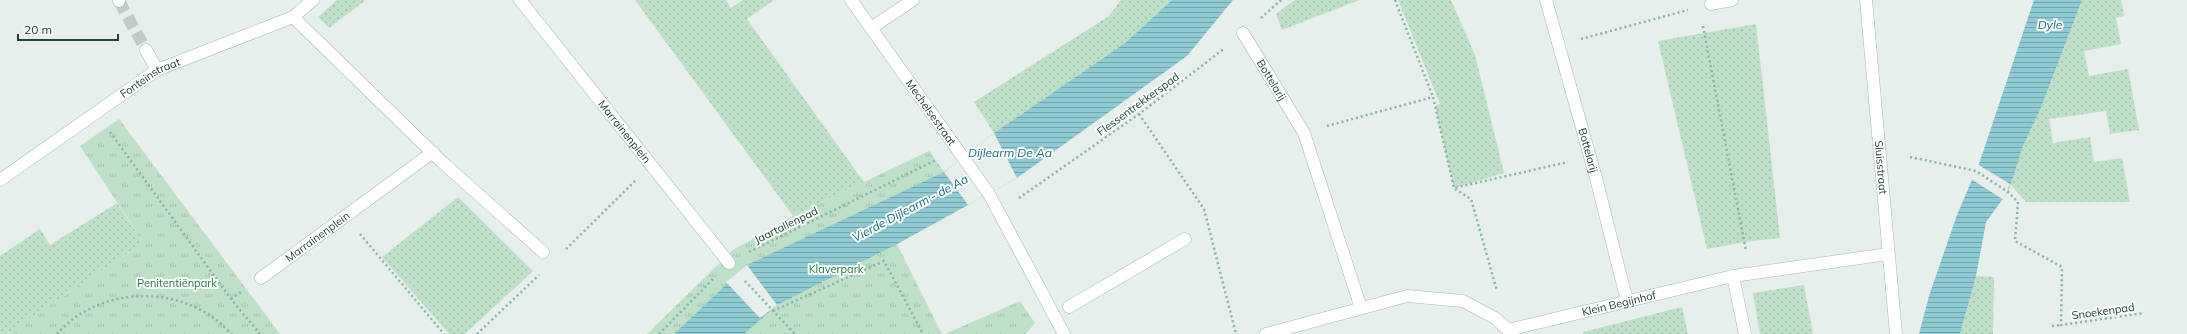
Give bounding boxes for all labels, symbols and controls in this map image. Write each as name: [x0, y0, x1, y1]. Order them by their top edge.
scale bar: [18, 16, 118, 42]
water label: Dyle: [2038, 17, 2063, 32]
text: 20 m: [24, 22, 52, 37]
street label: Fonteinstraat: [117, 55, 182, 101]
street label: Bottelarij: [1254, 57, 1290, 103]
street label: Flessentrekkerspad: [1094, 69, 1182, 139]
street label: Mechelsestraat: [903, 77, 959, 148]
street label: Marrainenplein: [595, 97, 654, 166]
street label: Bottelarij: [1575, 126, 1601, 174]
street label: Sluisstraat: [1872, 140, 1890, 195]
water label: Dijlearm De Aa: [968, 145, 1052, 160]
water label: Vierde Dijlearm - de Aa: [849, 171, 971, 245]
street label: Jaartallenpad: [752, 204, 820, 246]
street label: Marrainenplein: [283, 208, 352, 265]
park label: Klaverpark: [809, 262, 864, 276]
park label: Penitentiënpark: [137, 276, 217, 290]
street label: Klein Begijnhof: [1580, 288, 1658, 319]
street label: Snoekenpad: [2071, 300, 2135, 322]

